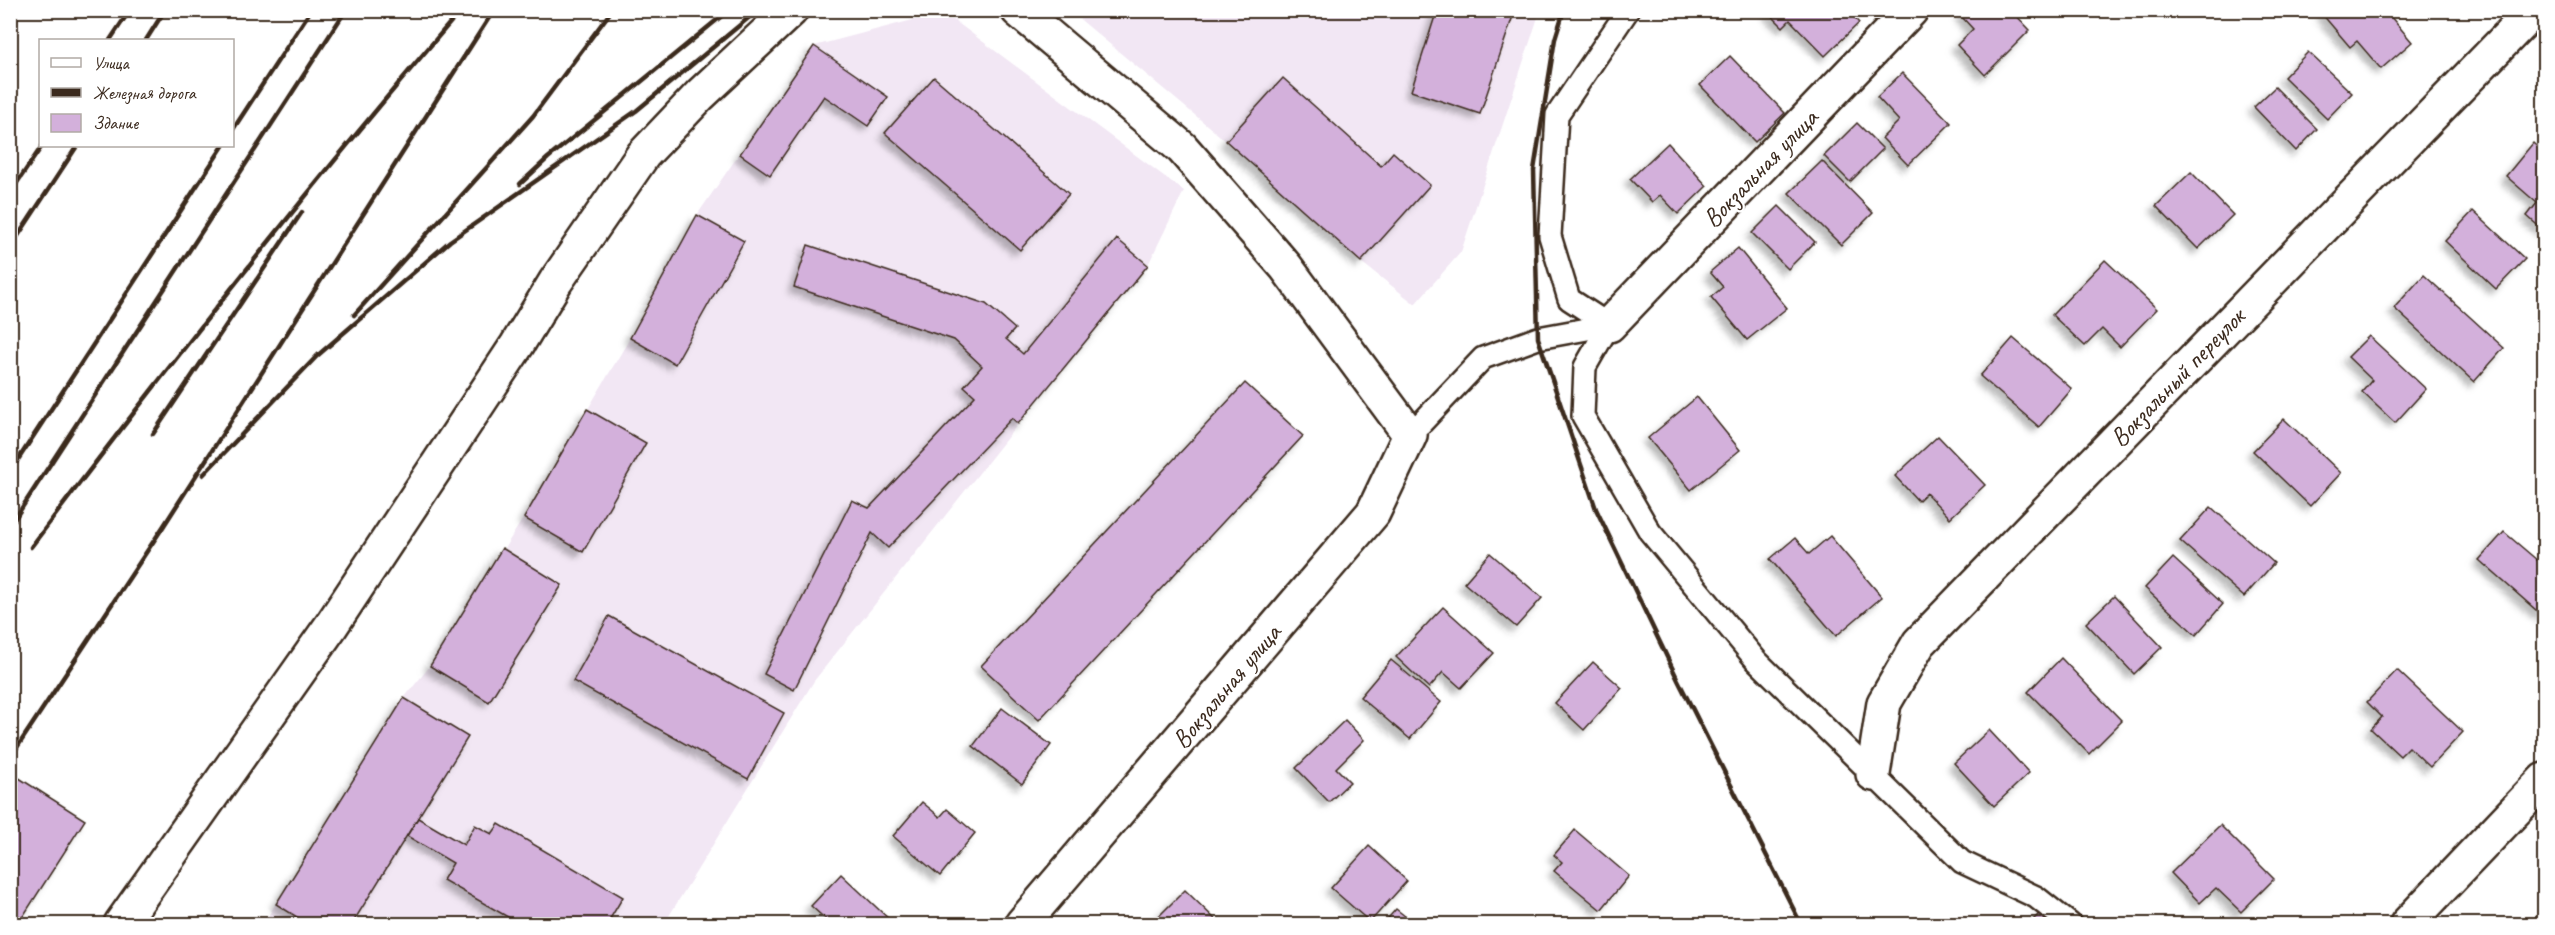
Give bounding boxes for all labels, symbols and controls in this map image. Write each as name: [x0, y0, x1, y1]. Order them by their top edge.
legend: [39, 39, 234, 147]
text: Улица: [93, 52, 130, 74]
text: Железная дорога: [93, 82, 197, 105]
street label: Вокзальная улица: [1695, 101, 1826, 235]
text: Здание: [93, 112, 139, 134]
street label: Вокзальный переулок: [2103, 299, 2254, 454]
street label: Вокзальная улица: [1165, 616, 1289, 755]

